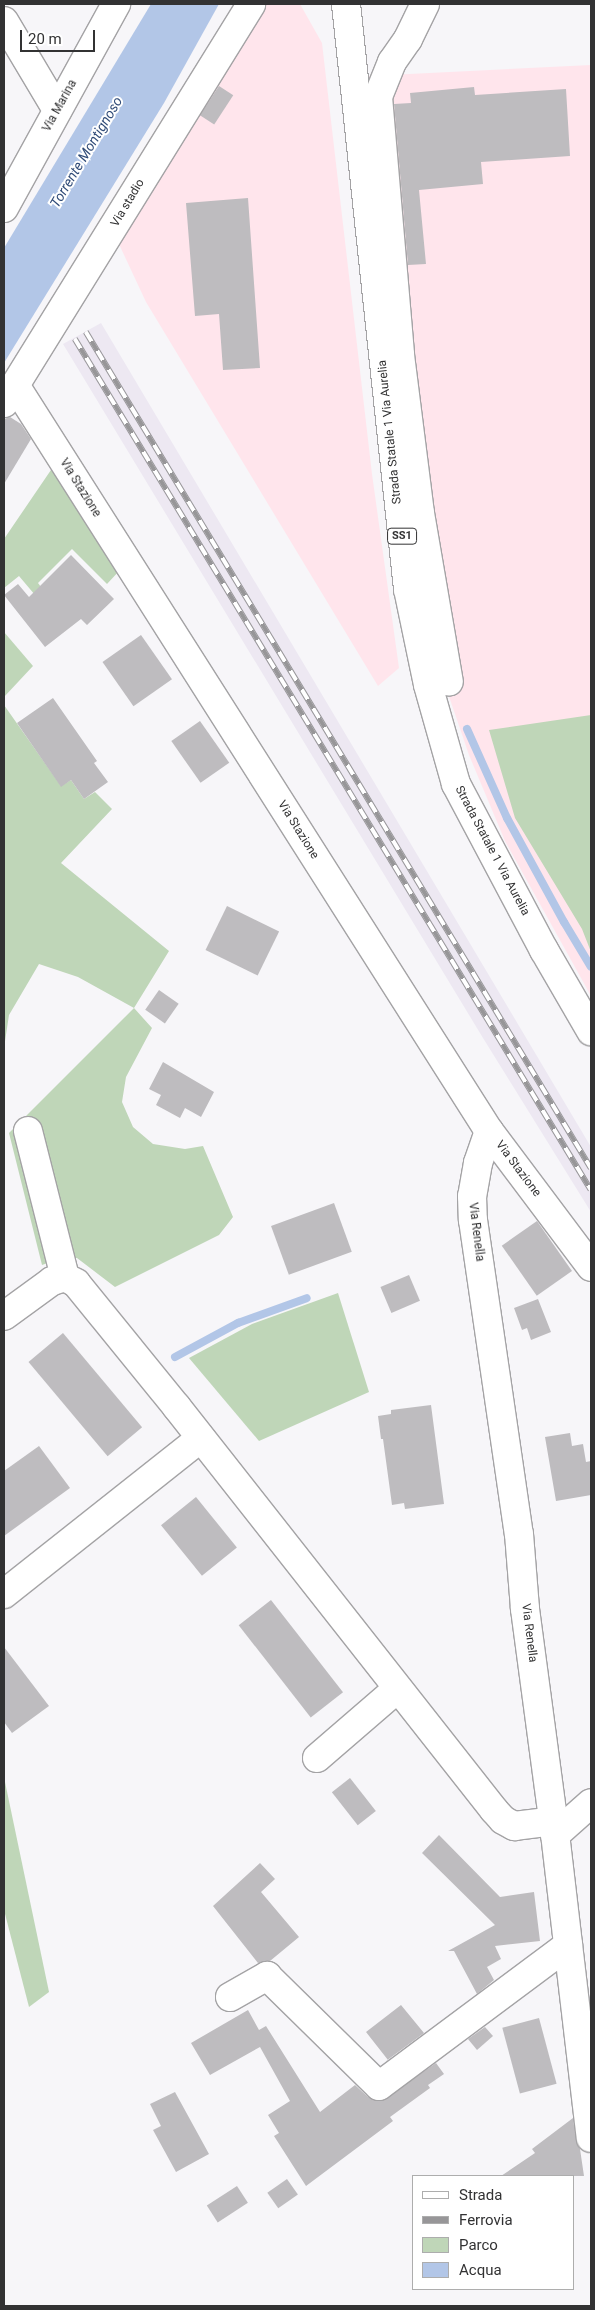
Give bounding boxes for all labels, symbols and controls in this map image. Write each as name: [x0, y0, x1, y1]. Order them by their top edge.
scale bar: [22, 20, 98, 52]
text: 20 m: [28, 30, 62, 48]
street label: Via Marina: [40, 77, 80, 135]
water label: Torrente Montignoso: [46, 93, 126, 211]
street label: Via stadio: [108, 176, 148, 230]
street label: Strada Statale 1 Via Aurelia: [375, 359, 405, 505]
street label: Via Stazione: [56, 456, 104, 520]
road number: SS1: [387, 528, 417, 544]
street label: Strada Statale 1 Via Aurelia: [452, 784, 532, 918]
street label: Via Stazione: [274, 798, 322, 862]
street label: Via Stazione: [492, 1138, 544, 1200]
street label: Via Renella: [465, 1202, 487, 1262]
street label: Via Renella: [518, 1603, 540, 1663]
legend: [412, 2175, 575, 2290]
text: Strada: [459, 2186, 502, 2204]
text: Ferrovia: [459, 2211, 513, 2229]
text: Parco: [459, 2236, 498, 2254]
text: Acqua: [459, 2261, 502, 2279]

